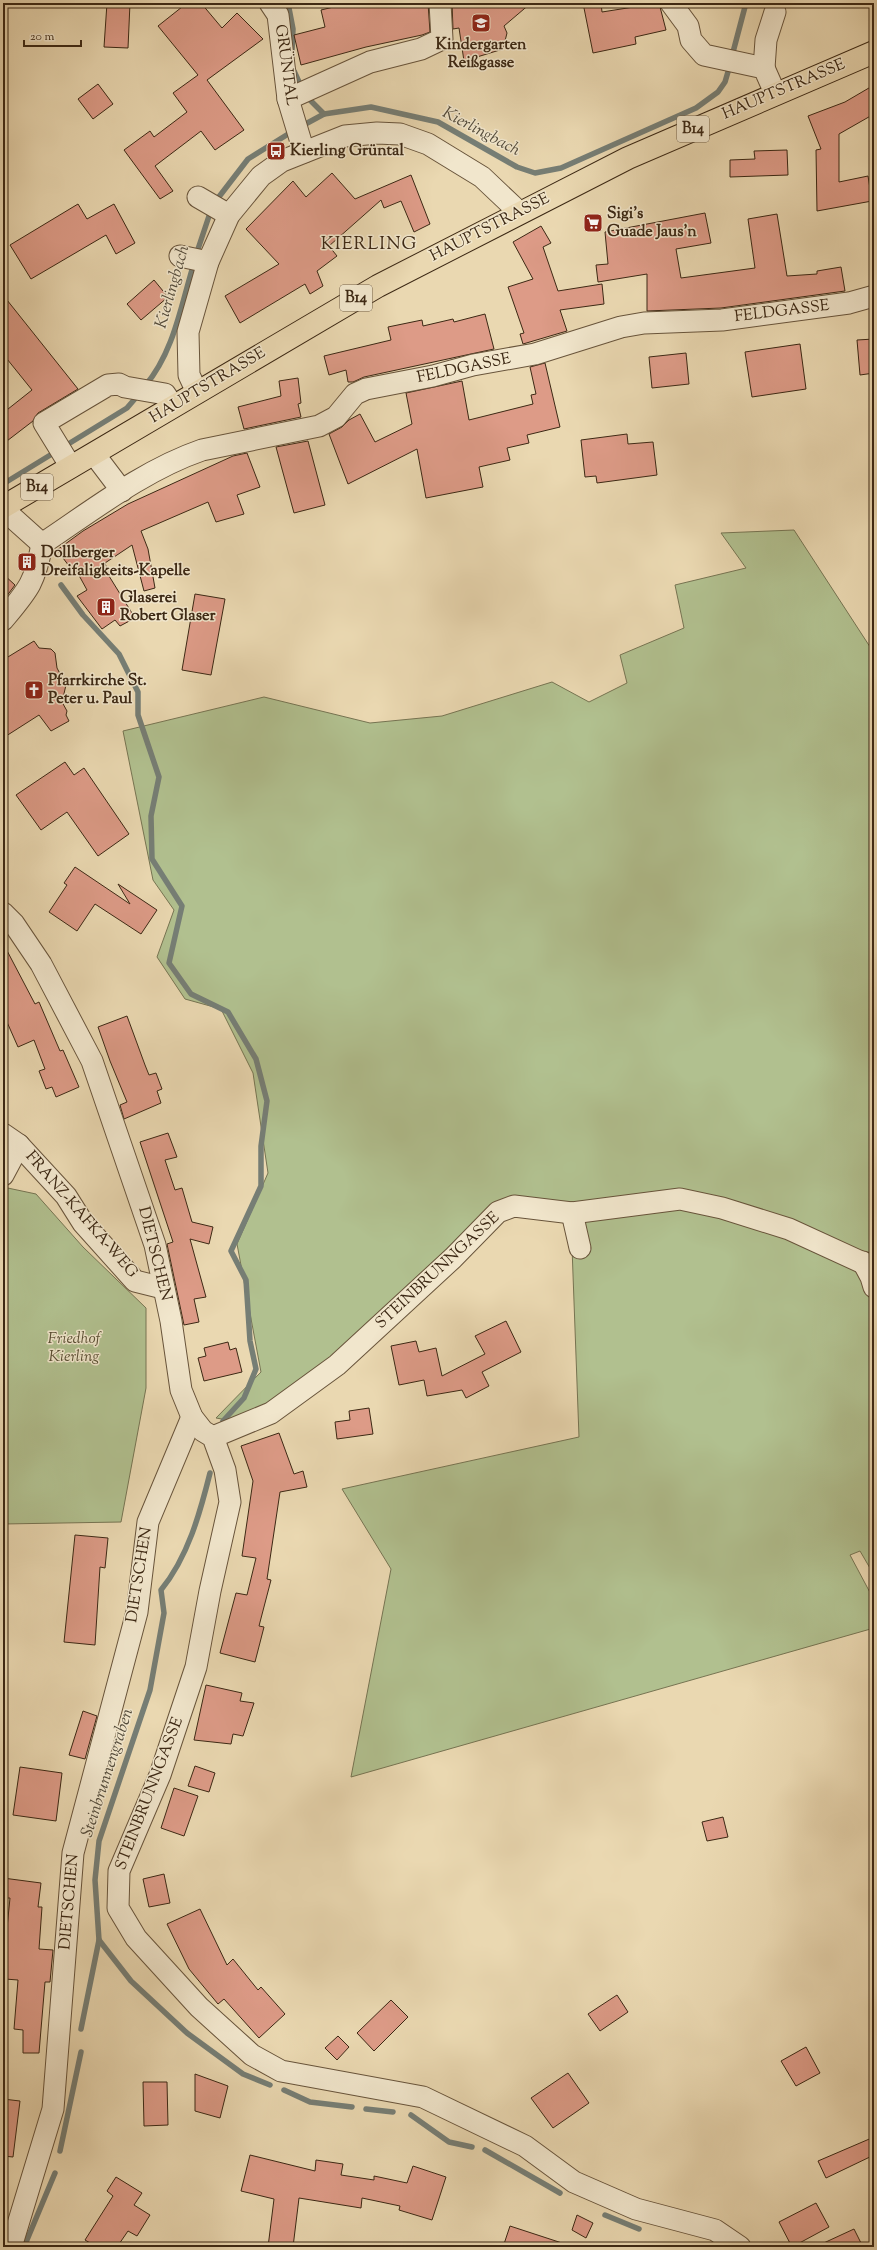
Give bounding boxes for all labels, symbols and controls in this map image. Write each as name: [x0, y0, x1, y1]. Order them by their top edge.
school or university icon: Kindergarten Reißgasse: [470, 12, 492, 34]
scale bar: [24, 22, 81, 48]
street label: GRÜNTAL: [268, 23, 302, 108]
text: 20 m: [30, 28, 55, 46]
place label: Kindergarten Reißgasse: [435, 34, 527, 75]
street label: HAUPTSTRASSE: [719, 54, 849, 126]
water label: Kierlingbach: [438, 101, 525, 163]
road number: B14: [677, 116, 709, 142]
bus stop icon: Kierling Grüntal: [265, 140, 287, 162]
place label: Kierling Grüntal: [290, 140, 404, 163]
street label: HAUPTSTRASSE: [426, 188, 554, 268]
place label: Sigi's Guade Jaus'n: [607, 203, 697, 244]
supermarket icon: Sigi's Guade Jaus'n: [582, 212, 604, 234]
district label: KIERLING: [321, 232, 417, 258]
water label: Kierlingbach: [150, 242, 197, 331]
road number: B14: [340, 285, 372, 311]
street label: FELDGASSE: [733, 295, 831, 329]
street label: HAUPTSTRASSE: [146, 342, 271, 430]
street label: FELDGASSE: [415, 348, 513, 390]
road number: B14: [21, 474, 53, 500]
place label: Dollberger Dreifaligkeits-Kapelle: [41, 542, 191, 583]
building icon: Dollberger Dreifaligkeits-Kapelle: [16, 551, 38, 573]
place label: Glaserei Robert Glaser: [120, 587, 216, 628]
building icon: Glaserei Robert Glaser: [95, 596, 117, 618]
place label: Pfarrkirche St. Peter u. Paul: [48, 670, 147, 711]
church icon: Pfarrkirche St. Peter u. Paul: [23, 679, 45, 701]
street label: FRANZ-KAFKA-WEG: [19, 1146, 143, 1284]
street label: DIETSCHEN: [131, 1204, 177, 1304]
street label: STEINBRUNNGASSE: [371, 1207, 505, 1335]
park label: Friedhof Kierling: [48, 1328, 103, 1369]
street label: DIETSCHEN: [121, 1525, 159, 1624]
water label: Steinbrunnengraben: [76, 1705, 140, 1841]
street label: STEINBRUNNGASSE: [110, 1714, 190, 1874]
street label: DIETSCHEN: [54, 1853, 86, 1951]

